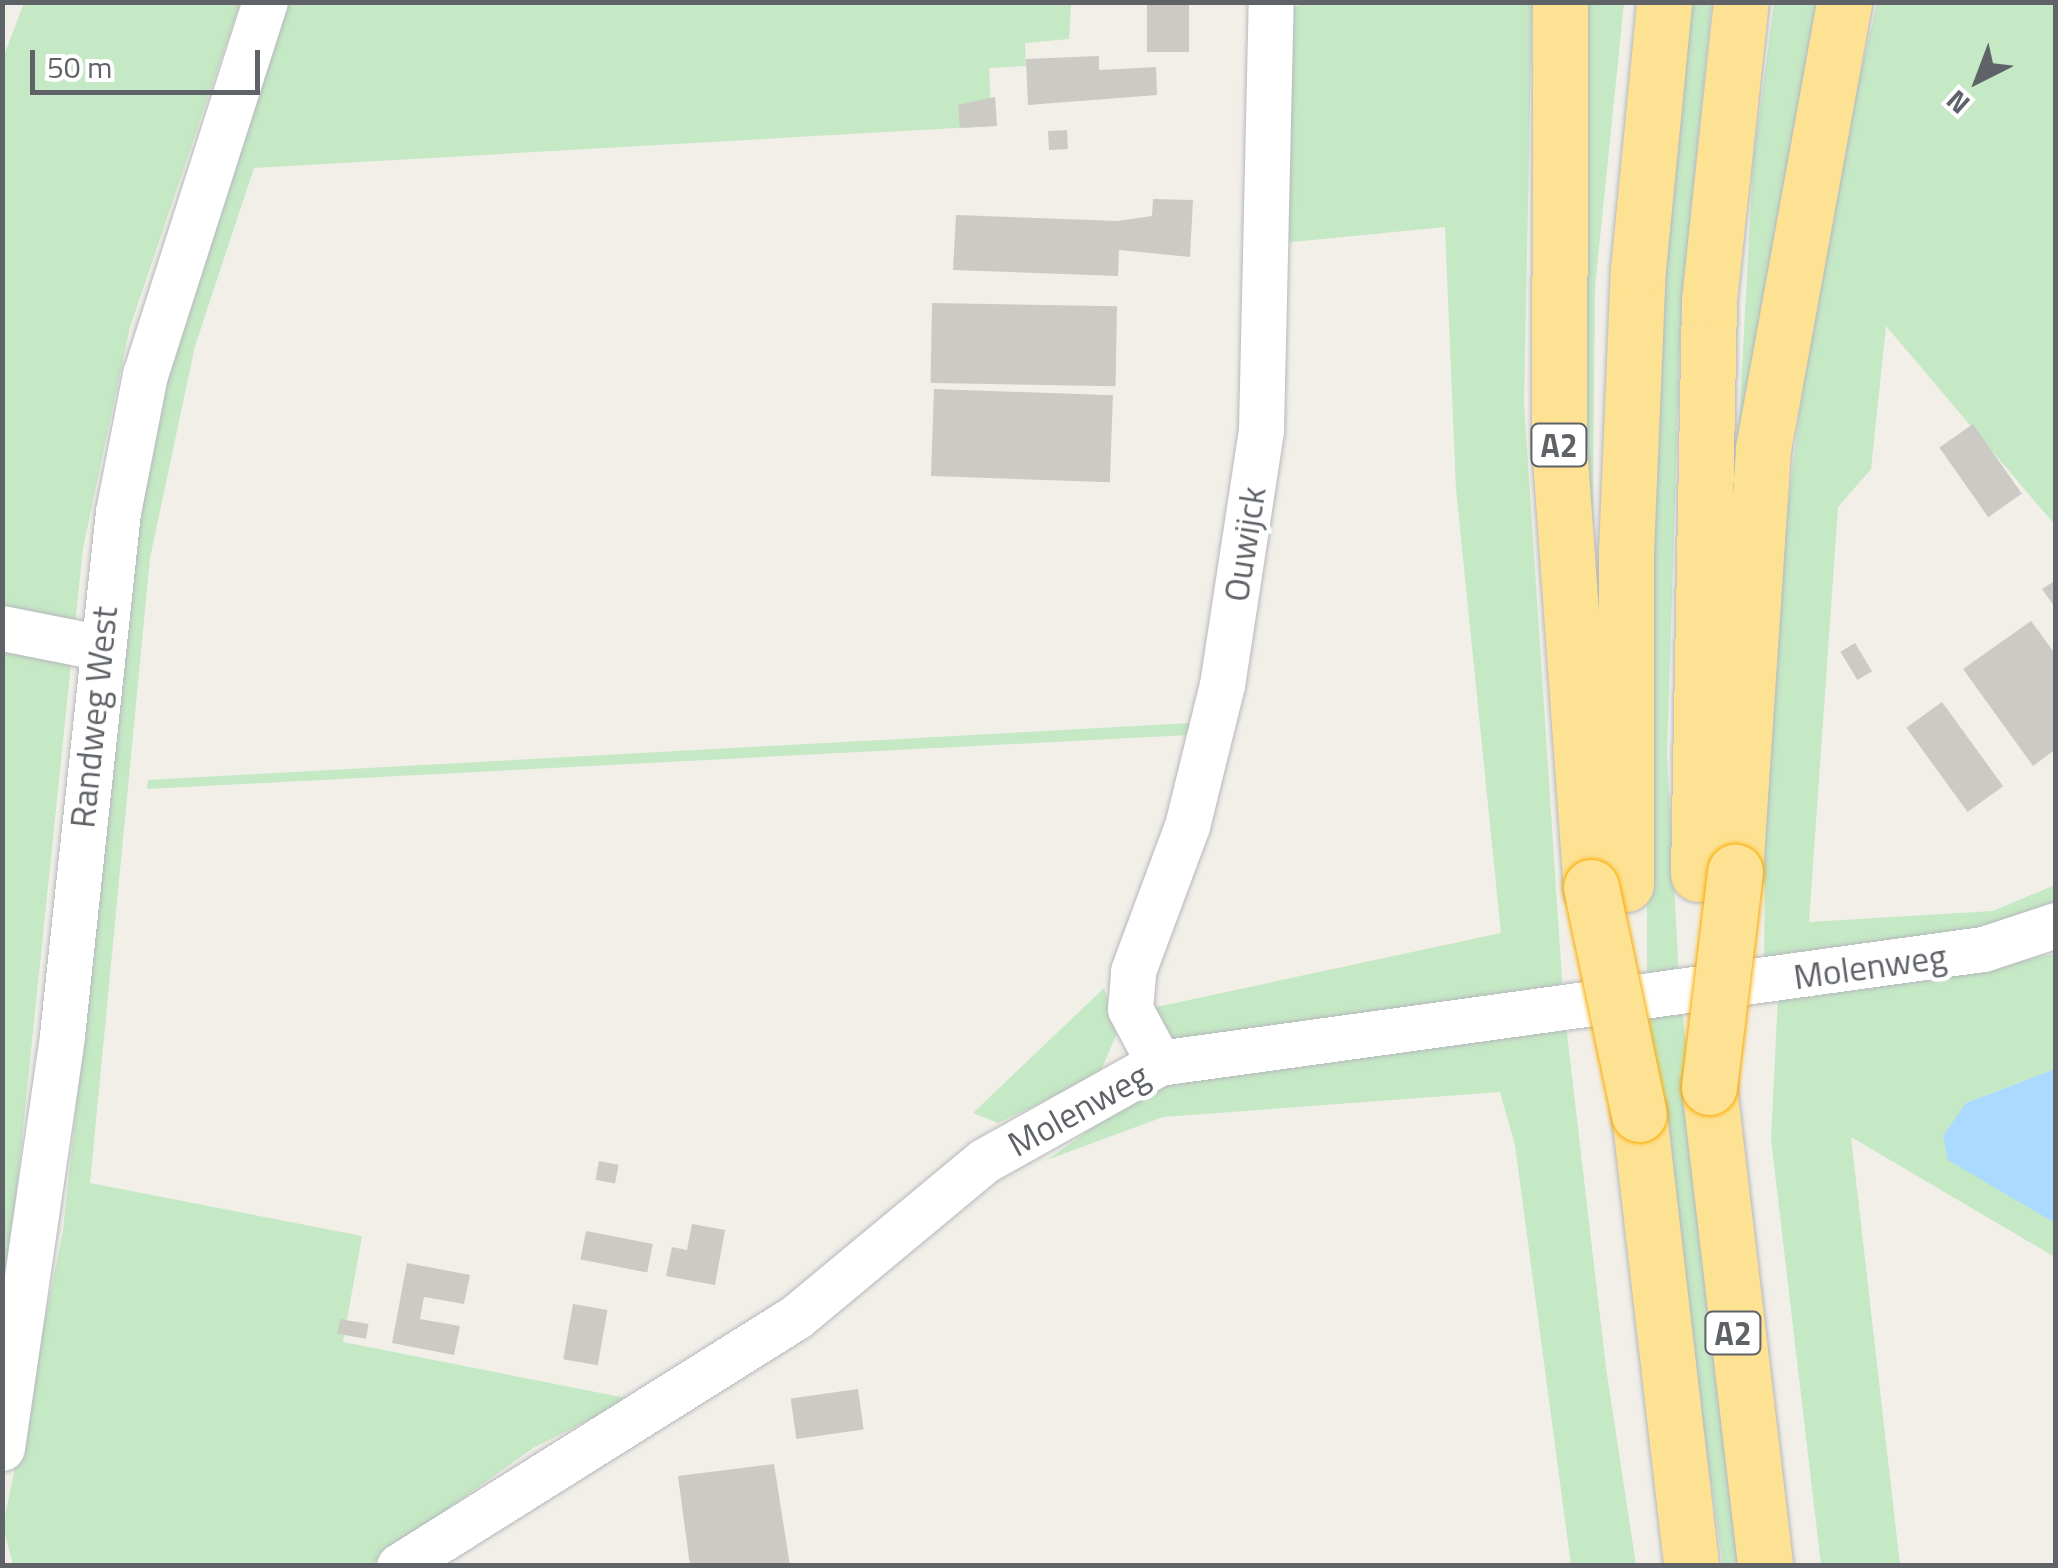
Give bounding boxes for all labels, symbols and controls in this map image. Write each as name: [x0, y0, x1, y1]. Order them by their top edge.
scale bar: [35, 30, 265, 92]
north arrow: [1928, 30, 2028, 130]
text: 50 m: [47, 44, 112, 90]
text: N: [1936, 80, 1979, 125]
road number: A2: [1529, 418, 1589, 472]
street label: Ouwijck: [1214, 484, 1274, 604]
street label: Randweg West: [60, 604, 126, 830]
street label: Molenweg: [1791, 934, 1949, 998]
street label: Molenweg: [1000, 1053, 1156, 1165]
road number: A2: [1703, 1306, 1763, 1360]

